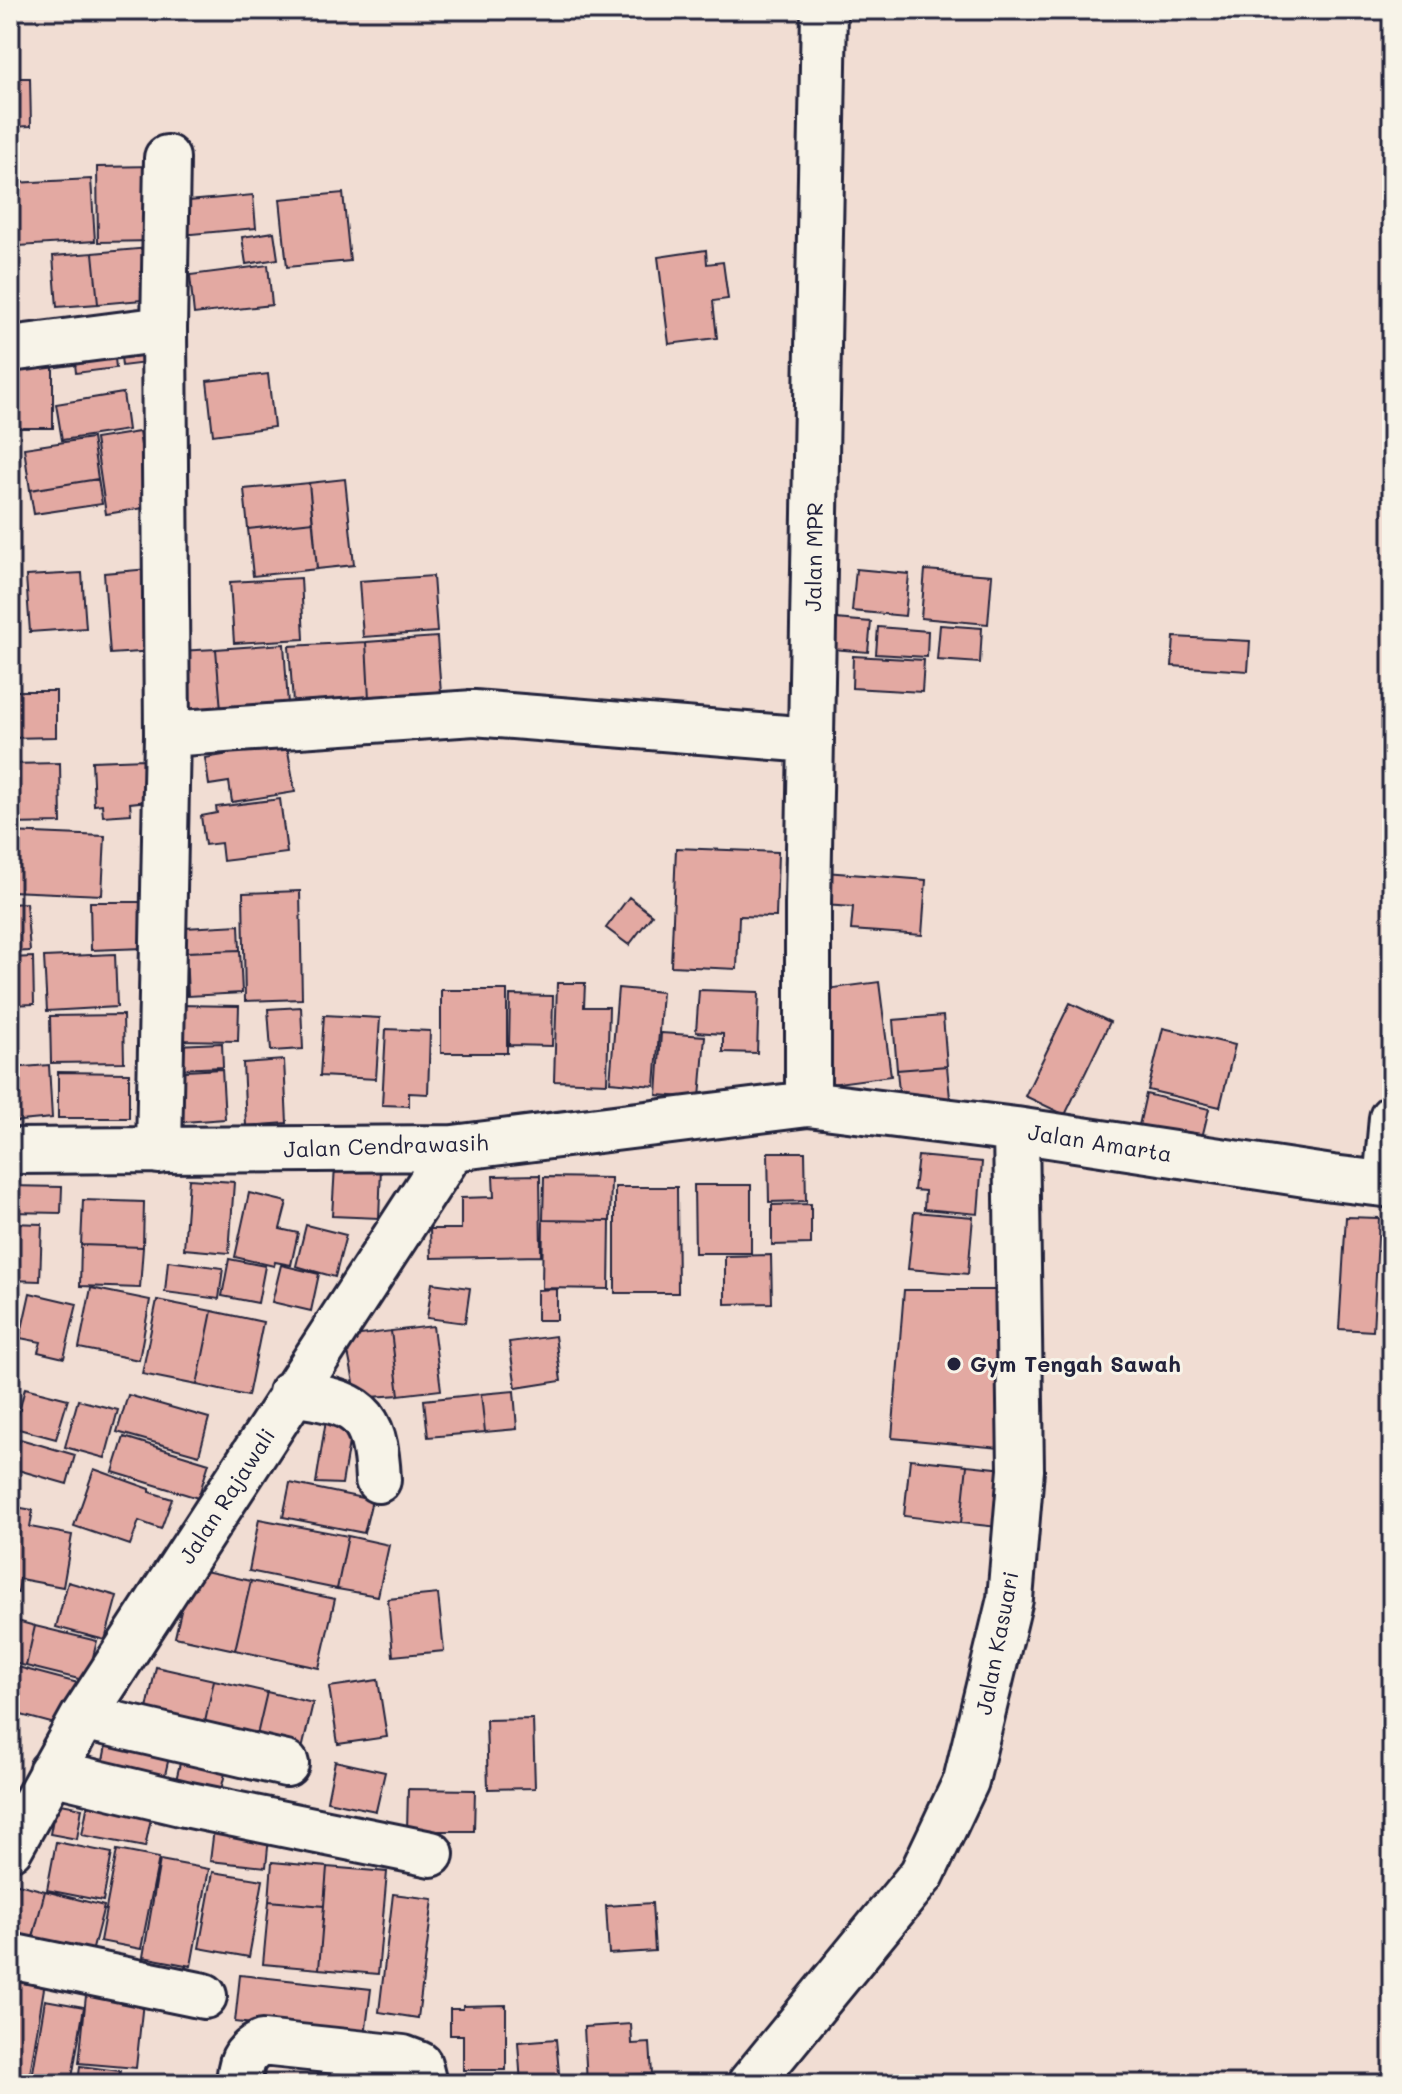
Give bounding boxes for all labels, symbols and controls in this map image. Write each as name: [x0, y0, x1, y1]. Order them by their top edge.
street label: Jalan MPR: [798, 502, 829, 612]
street label: Jalan Amarta: [1026, 1117, 1174, 1168]
street label: Jalan Cendrawasih: [283, 1127, 489, 1164]
place label: Gym Tengah Sawah: [970, 1349, 1181, 1378]
marker: Gym Tengah Sawah: [945, 1355, 963, 1373]
street label: Jalan Rajawali: [172, 1422, 281, 1569]
street label: Jalan Kasuari: [968, 1569, 1025, 1717]

